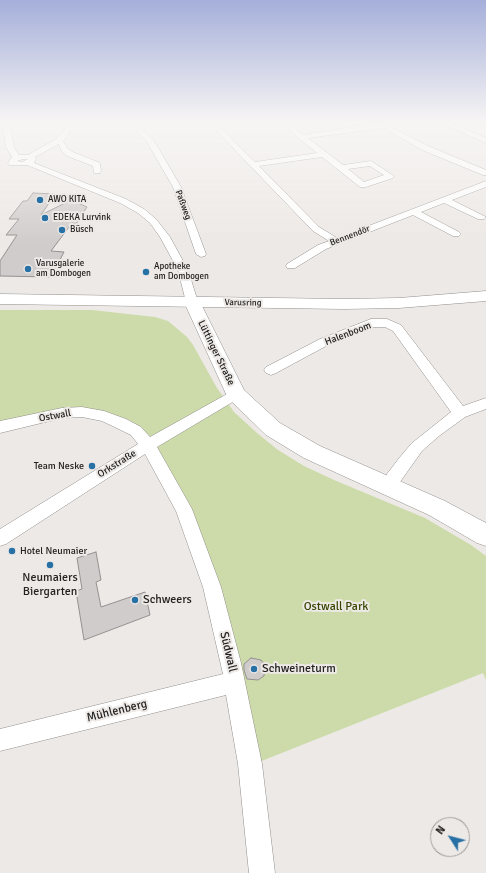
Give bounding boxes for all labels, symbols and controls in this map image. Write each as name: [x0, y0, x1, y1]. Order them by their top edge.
street label: Paßweg: [173, 189, 193, 221]
marker: AWO KITA: [35, 195, 45, 205]
place label: AWO KITA: [48, 195, 86, 205]
marker: EDEKA Lurvink: [40, 213, 50, 223]
place label: EDEKA Lurvink: [53, 213, 111, 223]
street label: Bennendör: [328, 223, 372, 249]
marker: Büsch: [57, 225, 67, 235]
place label: Büsch: [70, 225, 93, 235]
place label: Varusgalerie am Dombogen: [36, 259, 91, 280]
place label: Apotheke am Dombogen: [154, 262, 209, 283]
marker: Varusgalerie am Dombogen: [23, 264, 33, 274]
marker: Apotheke am Dombogen: [141, 267, 151, 277]
street label: Varusring: [224, 297, 262, 309]
street label: Lüttinger Straße: [195, 319, 237, 387]
street label: Halenboom: [323, 320, 373, 348]
street label: Ostwall: [38, 407, 72, 425]
street label: Orkstraße: [96, 447, 138, 481]
place label: Team Neske: [34, 460, 84, 472]
marker: Team Neske: [87, 461, 97, 471]
place label: Hotel Neumaier: [20, 545, 87, 557]
marker: Hotel Neumaier: [7, 546, 17, 556]
marker: Neumaiers Biergarten: [45, 560, 55, 570]
place label: Neumaiers Biergarten: [22, 571, 78, 599]
place label: Schweers: [143, 593, 192, 607]
marker: Schweers: [130, 595, 140, 605]
park label: Ostwall Park: [304, 600, 368, 614]
street label: Südwall: [216, 630, 240, 674]
place label: Schweineturm: [262, 662, 336, 676]
marker: Schweineturm: [249, 664, 259, 674]
street label: Mühlenberg: [85, 697, 149, 725]
north arrow: [430, 817, 470, 857]
text: N: [433, 823, 448, 837]

